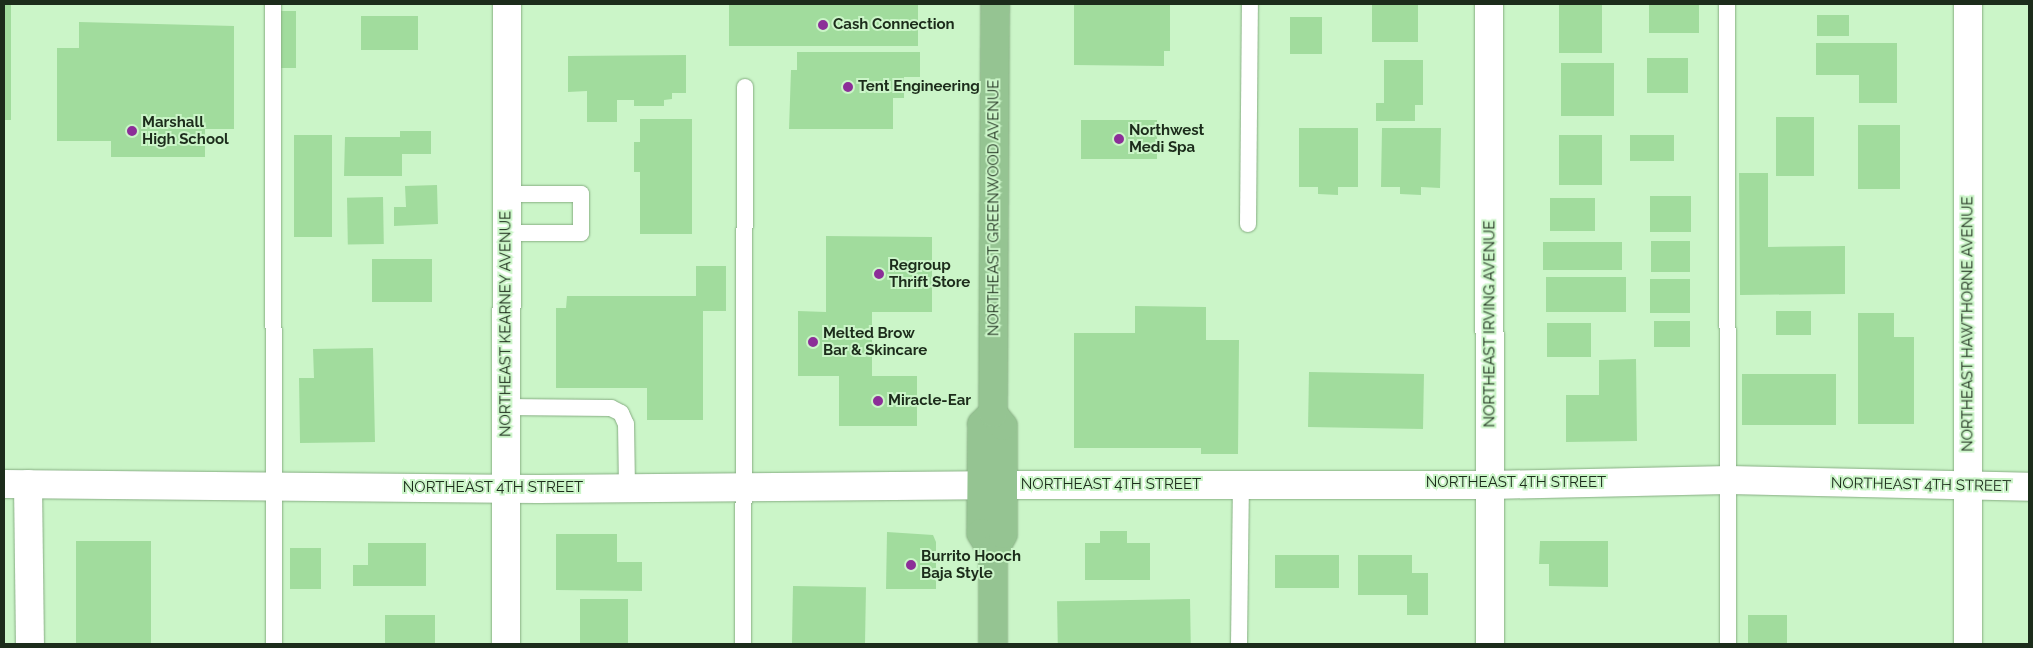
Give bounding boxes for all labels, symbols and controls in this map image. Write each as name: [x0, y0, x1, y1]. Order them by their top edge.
place label: Cash Connection: [833, 16, 955, 34]
marker: Cash Connection: [817, 19, 829, 31]
place label: Tent Engineering: [858, 78, 980, 96]
street label: NORTHEAST GREENWOOD AVENUE: [985, 79, 1003, 337]
marker: Tent Engineering: [842, 81, 854, 93]
place label: Marshall High School: [142, 113, 229, 148]
place label: Northwest Medi Spa: [1129, 121, 1204, 156]
marker: Marshall High School: [126, 125, 138, 137]
marker: Northwest Medi Spa: [1113, 133, 1125, 145]
street label: NORTHEAST HAWTHORNE AVENUE: [1959, 196, 1977, 452]
street label: NORTHEAST KEARNEY AVENUE: [497, 210, 515, 438]
street label: NORTHEAST IRVING AVENUE: [1481, 220, 1499, 428]
place label: Regroup Thrift Store: [889, 256, 970, 291]
marker: Regroup Thrift Store: [873, 268, 885, 280]
place label: Melted Brow Bar & Skincare: [823, 324, 928, 359]
marker: Melted Brow Bar & Skincare: [807, 336, 819, 348]
place label: Miracle-Ear: [888, 392, 971, 410]
marker: Miracle-Ear: [872, 395, 884, 407]
street label: NORTHEAST 4TH STREET: [1426, 474, 1606, 492]
street label: NORTHEAST 4TH STREET: [1830, 474, 2012, 496]
street label: NORTHEAST 4TH STREET: [1021, 476, 1201, 494]
street label: NORTHEAST 4TH STREET: [403, 479, 583, 497]
place label: Burrito Hooch Baja Style: [921, 547, 1021, 582]
marker: Burrito Hooch Baja Style: [905, 559, 917, 571]

